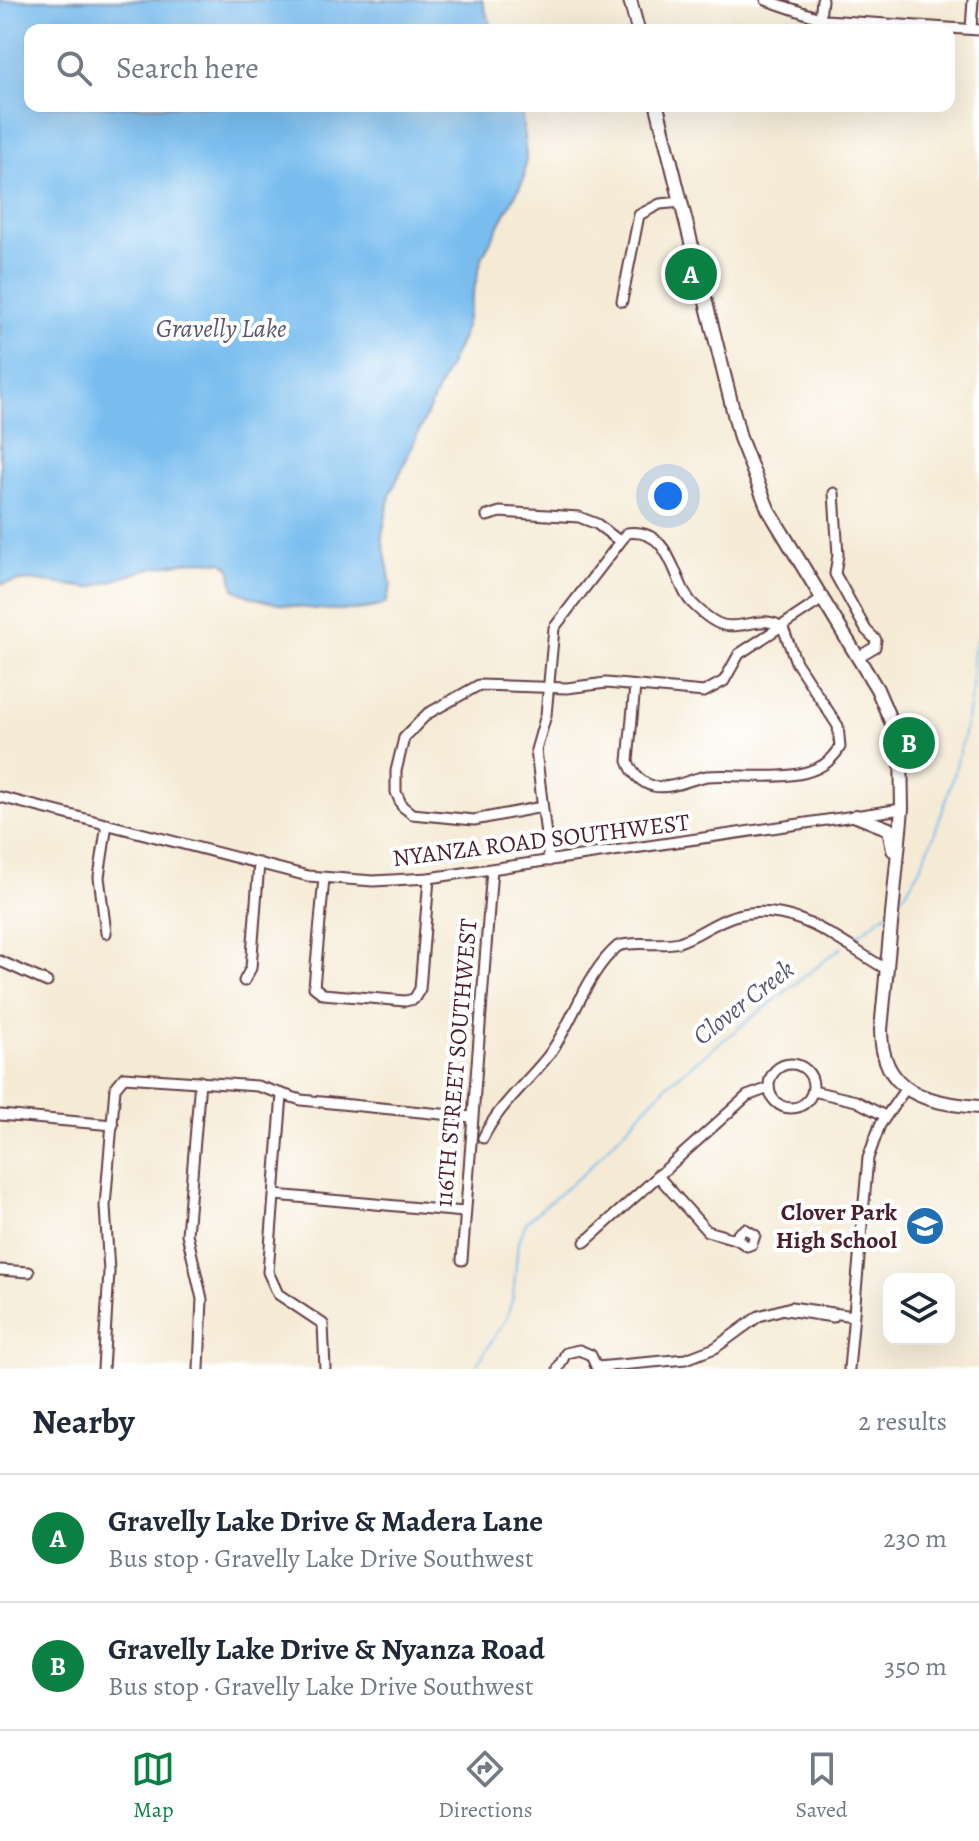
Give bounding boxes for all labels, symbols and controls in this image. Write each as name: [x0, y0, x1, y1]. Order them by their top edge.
search box: [24, 24, 955, 112]
icon: search: [52, 46, 96, 90]
text: Search here: [116, 48, 259, 88]
pin: A: [665, 244, 717, 304]
water label: Gravelly Lake: [156, 311, 286, 346]
your location: [648, 476, 688, 516]
pin: B: [883, 713, 935, 773]
street label: NYANZA ROAD SOUTHWEST: [391, 806, 691, 874]
street label: 116TH STREET SOUTHWEST: [427, 917, 485, 1209]
water label: Clover Creek: [685, 952, 801, 1053]
place label: Clover Park High School: [776, 1196, 898, 1256]
school or university icon: Clover Park High School: [904, 1205, 946, 1247]
map controls: [883, 1273, 955, 1345]
button: layers: [883, 1273, 955, 1345]
text: Nearby: [32, 1398, 135, 1445]
text: 2 results: [858, 1404, 947, 1439]
text: Gravelly Lake Drive & Madera Lane: [108, 1501, 543, 1541]
text: A: [50, 1521, 66, 1556]
text: 230 m: [883, 1521, 947, 1556]
text: Bus stop · Gravelly Lake Drive Southwest: [108, 1541, 534, 1576]
text: Gravelly Lake Drive & Nyanza Road: [108, 1629, 545, 1669]
text: B: [50, 1649, 66, 1684]
text: 350 m: [884, 1649, 947, 1684]
text: Bus stop · Gravelly Lake Drive Southwest: [108, 1669, 534, 1704]
tab: Map: [131, 1747, 175, 1825]
tab: Directions: [438, 1747, 533, 1825]
tab: Saved: [795, 1747, 848, 1825]

